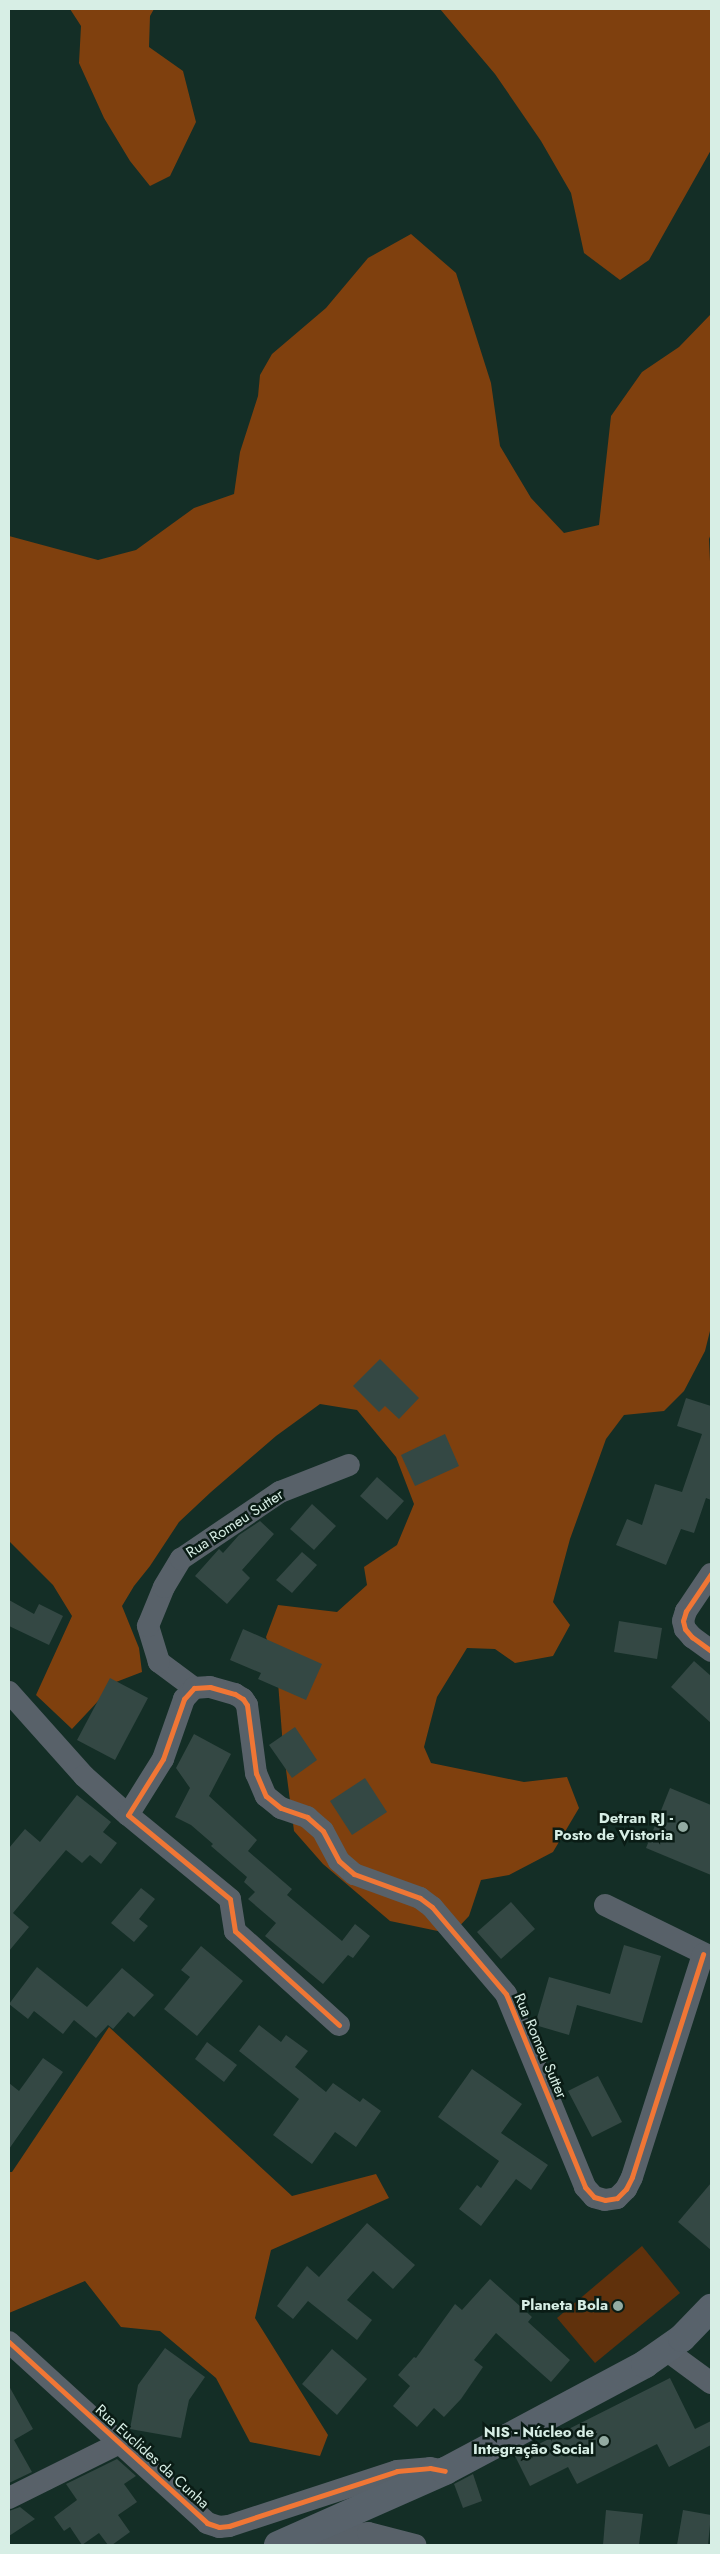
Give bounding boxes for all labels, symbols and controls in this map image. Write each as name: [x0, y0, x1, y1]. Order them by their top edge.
street label: Rua Romeu Sutter: [183, 1486, 287, 1562]
place label: Detran RJ - Posto de Vistoria: [554, 1809, 673, 1844]
marker: Detran RJ - Posto de Vistoria: [677, 1821, 689, 1833]
street label: Rua Romeu Sutter: [510, 1991, 570, 2101]
place label: Planeta Bola: [521, 2297, 608, 2315]
marker: Planeta Bola: [612, 2300, 624, 2312]
street label: Rua Euclides da Cunha: [91, 2401, 213, 2513]
place label: NIS - Núcleo de Integração Social: [473, 2423, 594, 2458]
marker: NIS - Núcleo de Integração Social: [598, 2435, 610, 2447]

